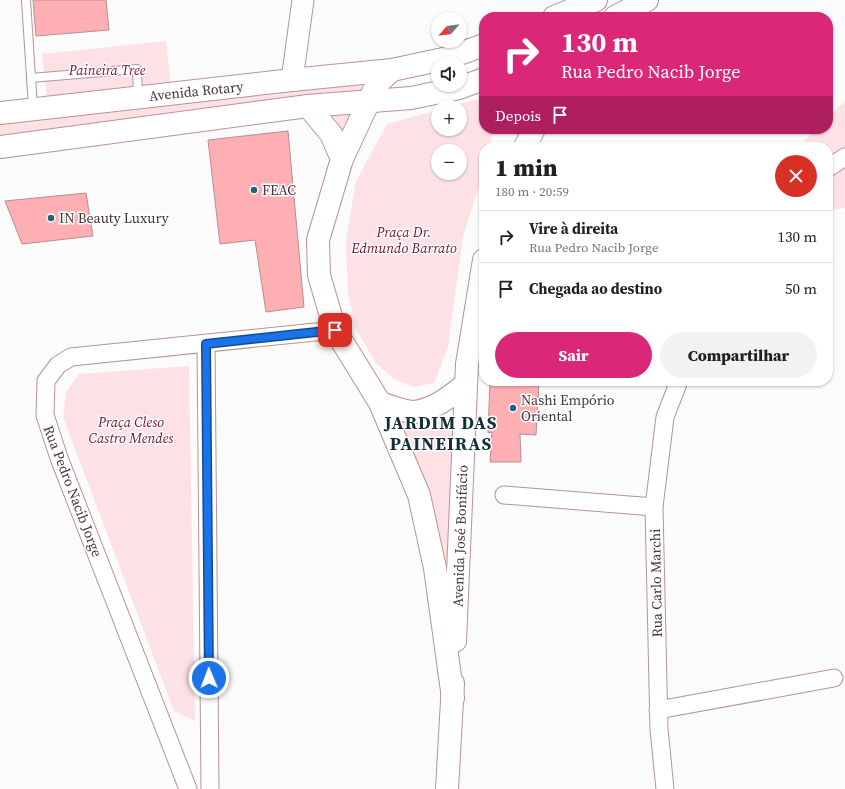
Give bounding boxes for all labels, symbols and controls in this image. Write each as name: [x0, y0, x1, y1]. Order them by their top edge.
north arrow: [431, 12, 467, 48]
map controls: [431, 12, 467, 180]
text: 130 m: [561, 23, 638, 61]
icon: right: [495, 28, 547, 80]
button: sound: [431, 56, 467, 92]
text: Rua Pedro Nacib Jorge: [561, 59, 740, 84]
park label: Paineira Tree: [68, 60, 146, 80]
street label: Avenida Rotary: [148, 76, 245, 106]
button: +: [431, 100, 467, 136]
icon: arrive: [549, 104, 571, 126]
text: Depois: [495, 105, 541, 126]
button: −: [431, 144, 467, 180]
text: 1 min: [495, 151, 558, 184]
button: close: [775, 155, 817, 197]
place label: FEAC: [262, 180, 296, 200]
text: 180 m · 20:59: [495, 183, 569, 200]
marker: FEAC: [249, 185, 259, 195]
place label: IN Beauty Luxury: [59, 208, 170, 228]
marker: IN Beauty Luxury: [46, 213, 56, 223]
text: Vire à direita: [529, 218, 618, 239]
park label: Praça Dr. Edmundo Barrato: [350, 222, 457, 258]
icon: right: [495, 226, 517, 248]
text: 130 m: [777, 226, 817, 247]
text: Rua Pedro Nacib Jorge: [529, 239, 659, 256]
icon: arrive: [495, 278, 517, 300]
text: Chegada ao destino: [529, 278, 662, 299]
text: 50 m: [785, 278, 817, 299]
pin: [318, 313, 352, 347]
icon: arrive: [324, 319, 346, 341]
button: Sair: [495, 332, 652, 378]
button: Compartilhar: [660, 332, 817, 378]
place label: Nashi Empório Oriental: [521, 390, 615, 426]
marker: Nashi Empório Oriental: [508, 403, 518, 413]
district label: JARDIM DAS PAINEIRAS: [383, 410, 498, 456]
park label: Praça Cleso Castro Mendes: [89, 412, 174, 448]
street label: Rua Pedro Nacib Jorge: [39, 422, 107, 560]
street label: Avenida José Bonifácio: [448, 464, 472, 607]
street label: Rua Carlo Marchi: [645, 528, 667, 638]
position arrow: [188, 657, 230, 699]

